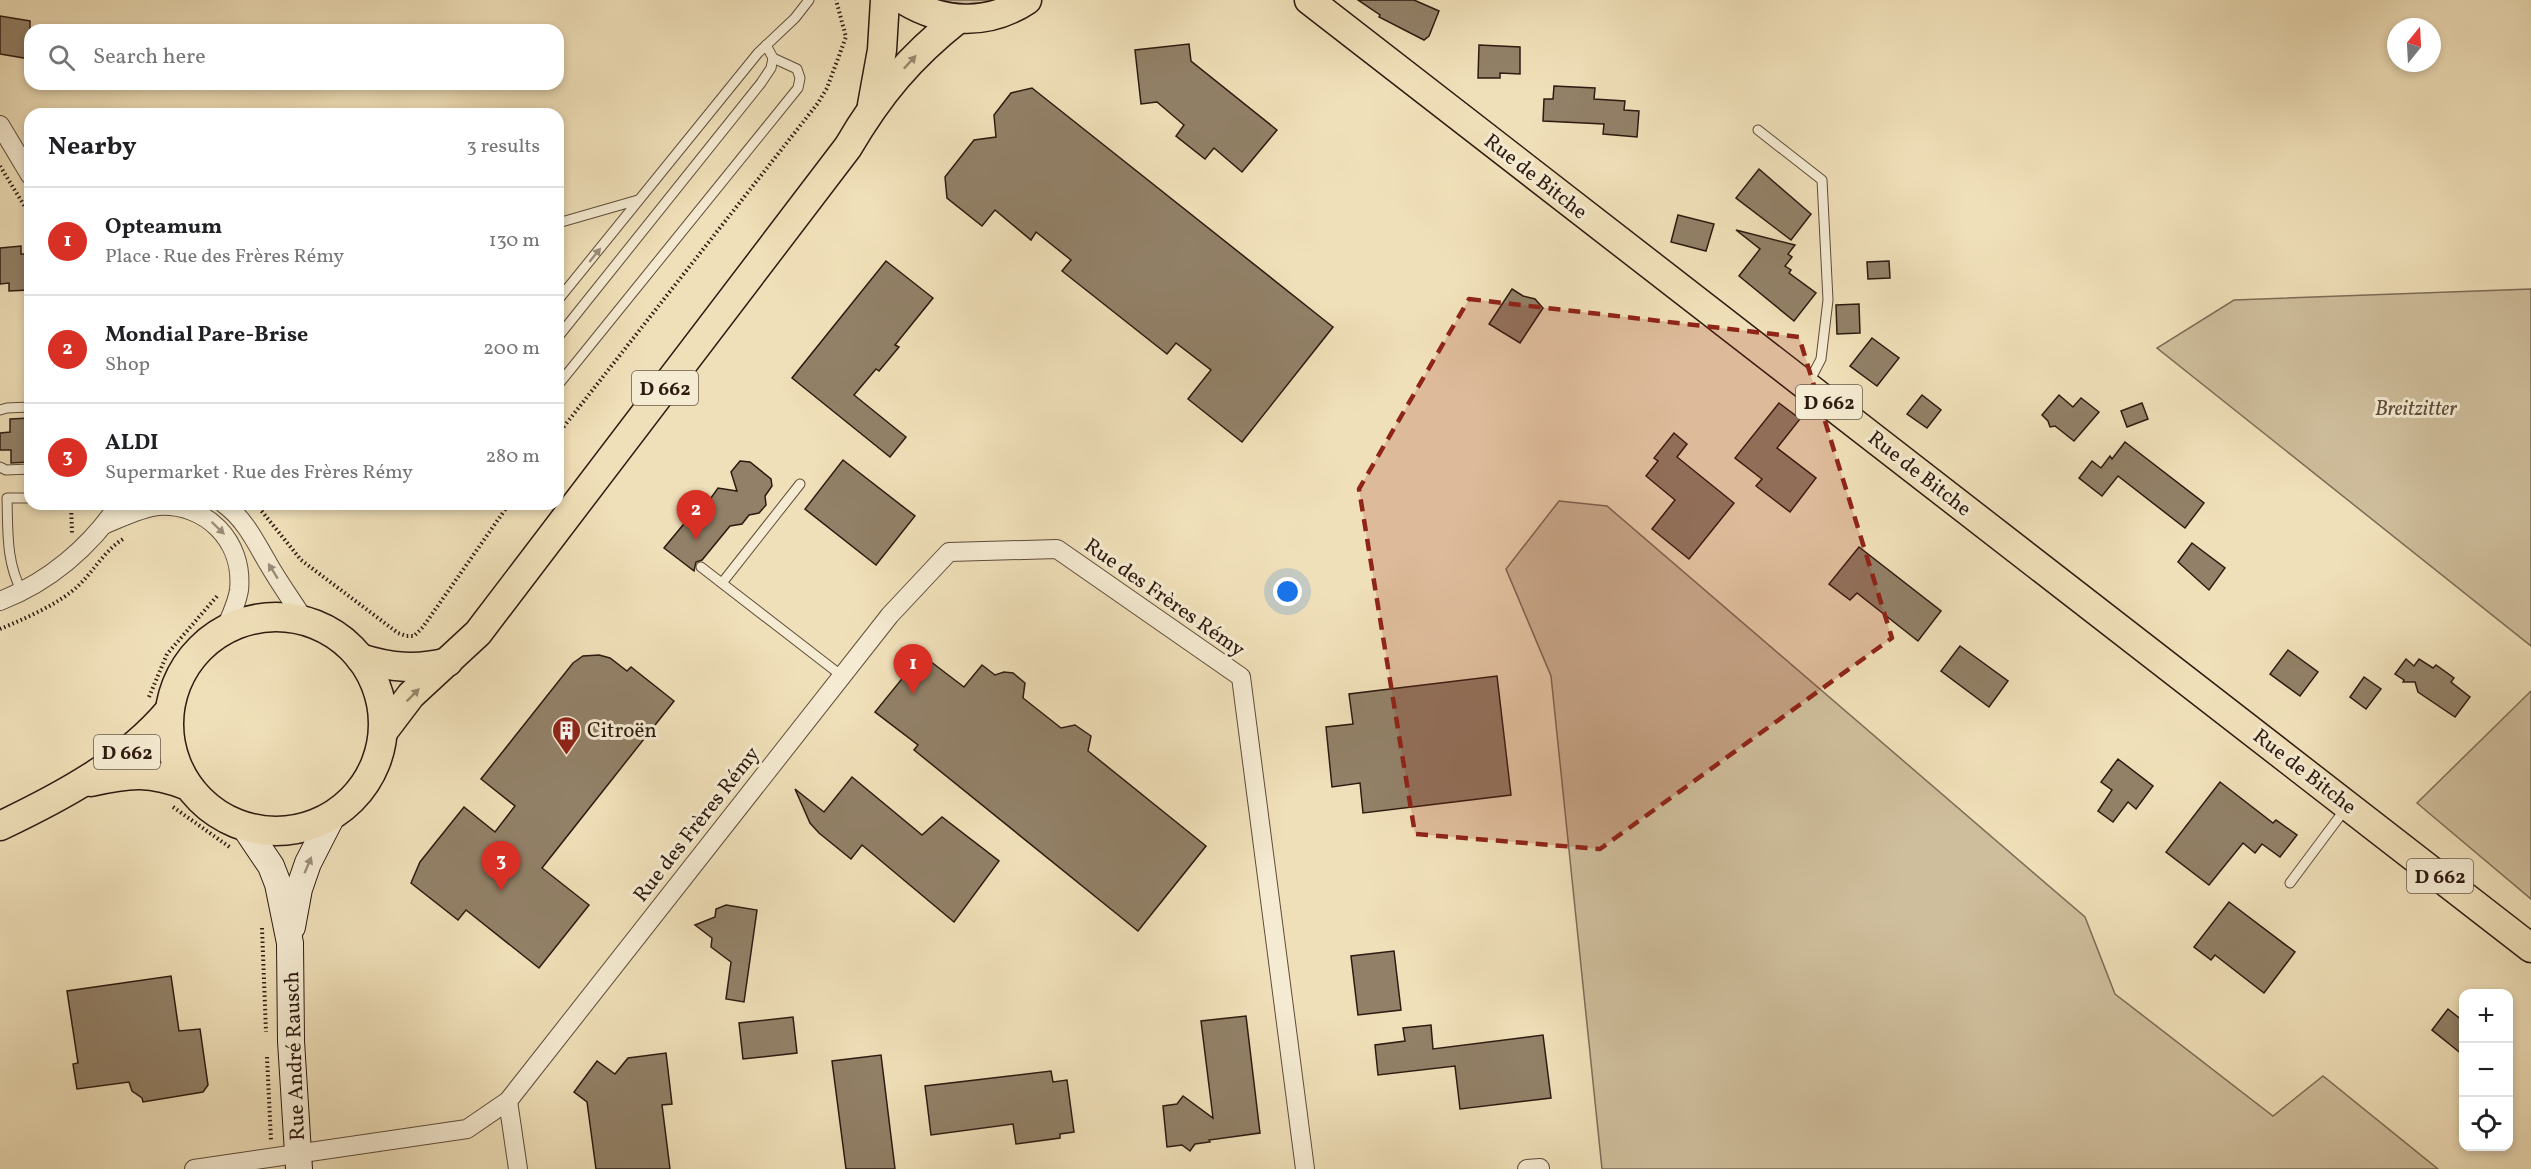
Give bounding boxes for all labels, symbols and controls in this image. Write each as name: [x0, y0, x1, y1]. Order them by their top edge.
north arrow: [2387, 18, 2441, 72]
search box: [24, 24, 564, 90]
icon: search: [45, 41, 78, 74]
text: Search here: [93, 42, 206, 73]
one-way arrow: [903, 55, 916, 70]
street label: Rue de Bitche: [1477, 128, 1593, 227]
text: Nearby: [48, 129, 137, 165]
text: 3 results: [466, 133, 540, 161]
text: Opteamum: [105, 212, 222, 243]
text: 1: [63, 227, 72, 255]
text: 130 m: [489, 227, 540, 255]
text: Place · Rue des Frères Rémy: [105, 243, 344, 271]
one-way arrow: [588, 247, 600, 262]
text: Mondial Pare-Brise: [105, 320, 308, 351]
text: 2: [62, 335, 73, 363]
text: 200 m: [483, 335, 540, 363]
text: Shop: [105, 351, 150, 379]
road number: D 662: [632, 371, 698, 405]
road number: D 662: [1796, 385, 1862, 419]
park label: Breitzitter: [2375, 395, 2457, 424]
street label: Rue de Bitche: [1861, 425, 1977, 524]
text: ALDI: [105, 428, 158, 459]
text: 3: [62, 443, 73, 471]
text: 280 m: [485, 443, 540, 471]
text: Supermarket · Rue des Frères Rémy: [105, 459, 413, 487]
pin: 2: [676, 490, 716, 540]
one-way arrow: [210, 521, 224, 535]
street label: Rue des Frères Rémy: [1078, 532, 1251, 665]
one-way arrow: [268, 563, 279, 580]
your location: [1273, 577, 1302, 606]
pin: 1: [894, 644, 932, 694]
one-way arrow: [406, 687, 420, 702]
building icon: Citroën: [550, 714, 582, 756]
place label: Citroën: [587, 717, 657, 746]
street label: Rue de Bitche: [2246, 723, 2362, 822]
road number: D 662: [94, 735, 160, 769]
street label: Rue des Frères Rémy: [627, 741, 768, 909]
pin: 3: [482, 842, 520, 891]
one-way arrow: [303, 856, 313, 874]
road number: D 662: [2407, 859, 2473, 893]
street label: Rue André Rausch: [278, 971, 313, 1141]
map controls: [2459, 989, 2513, 1151]
button: +: [2459, 989, 2513, 1043]
button: −: [2459, 1043, 2513, 1097]
button: locate: [2459, 1097, 2513, 1151]

